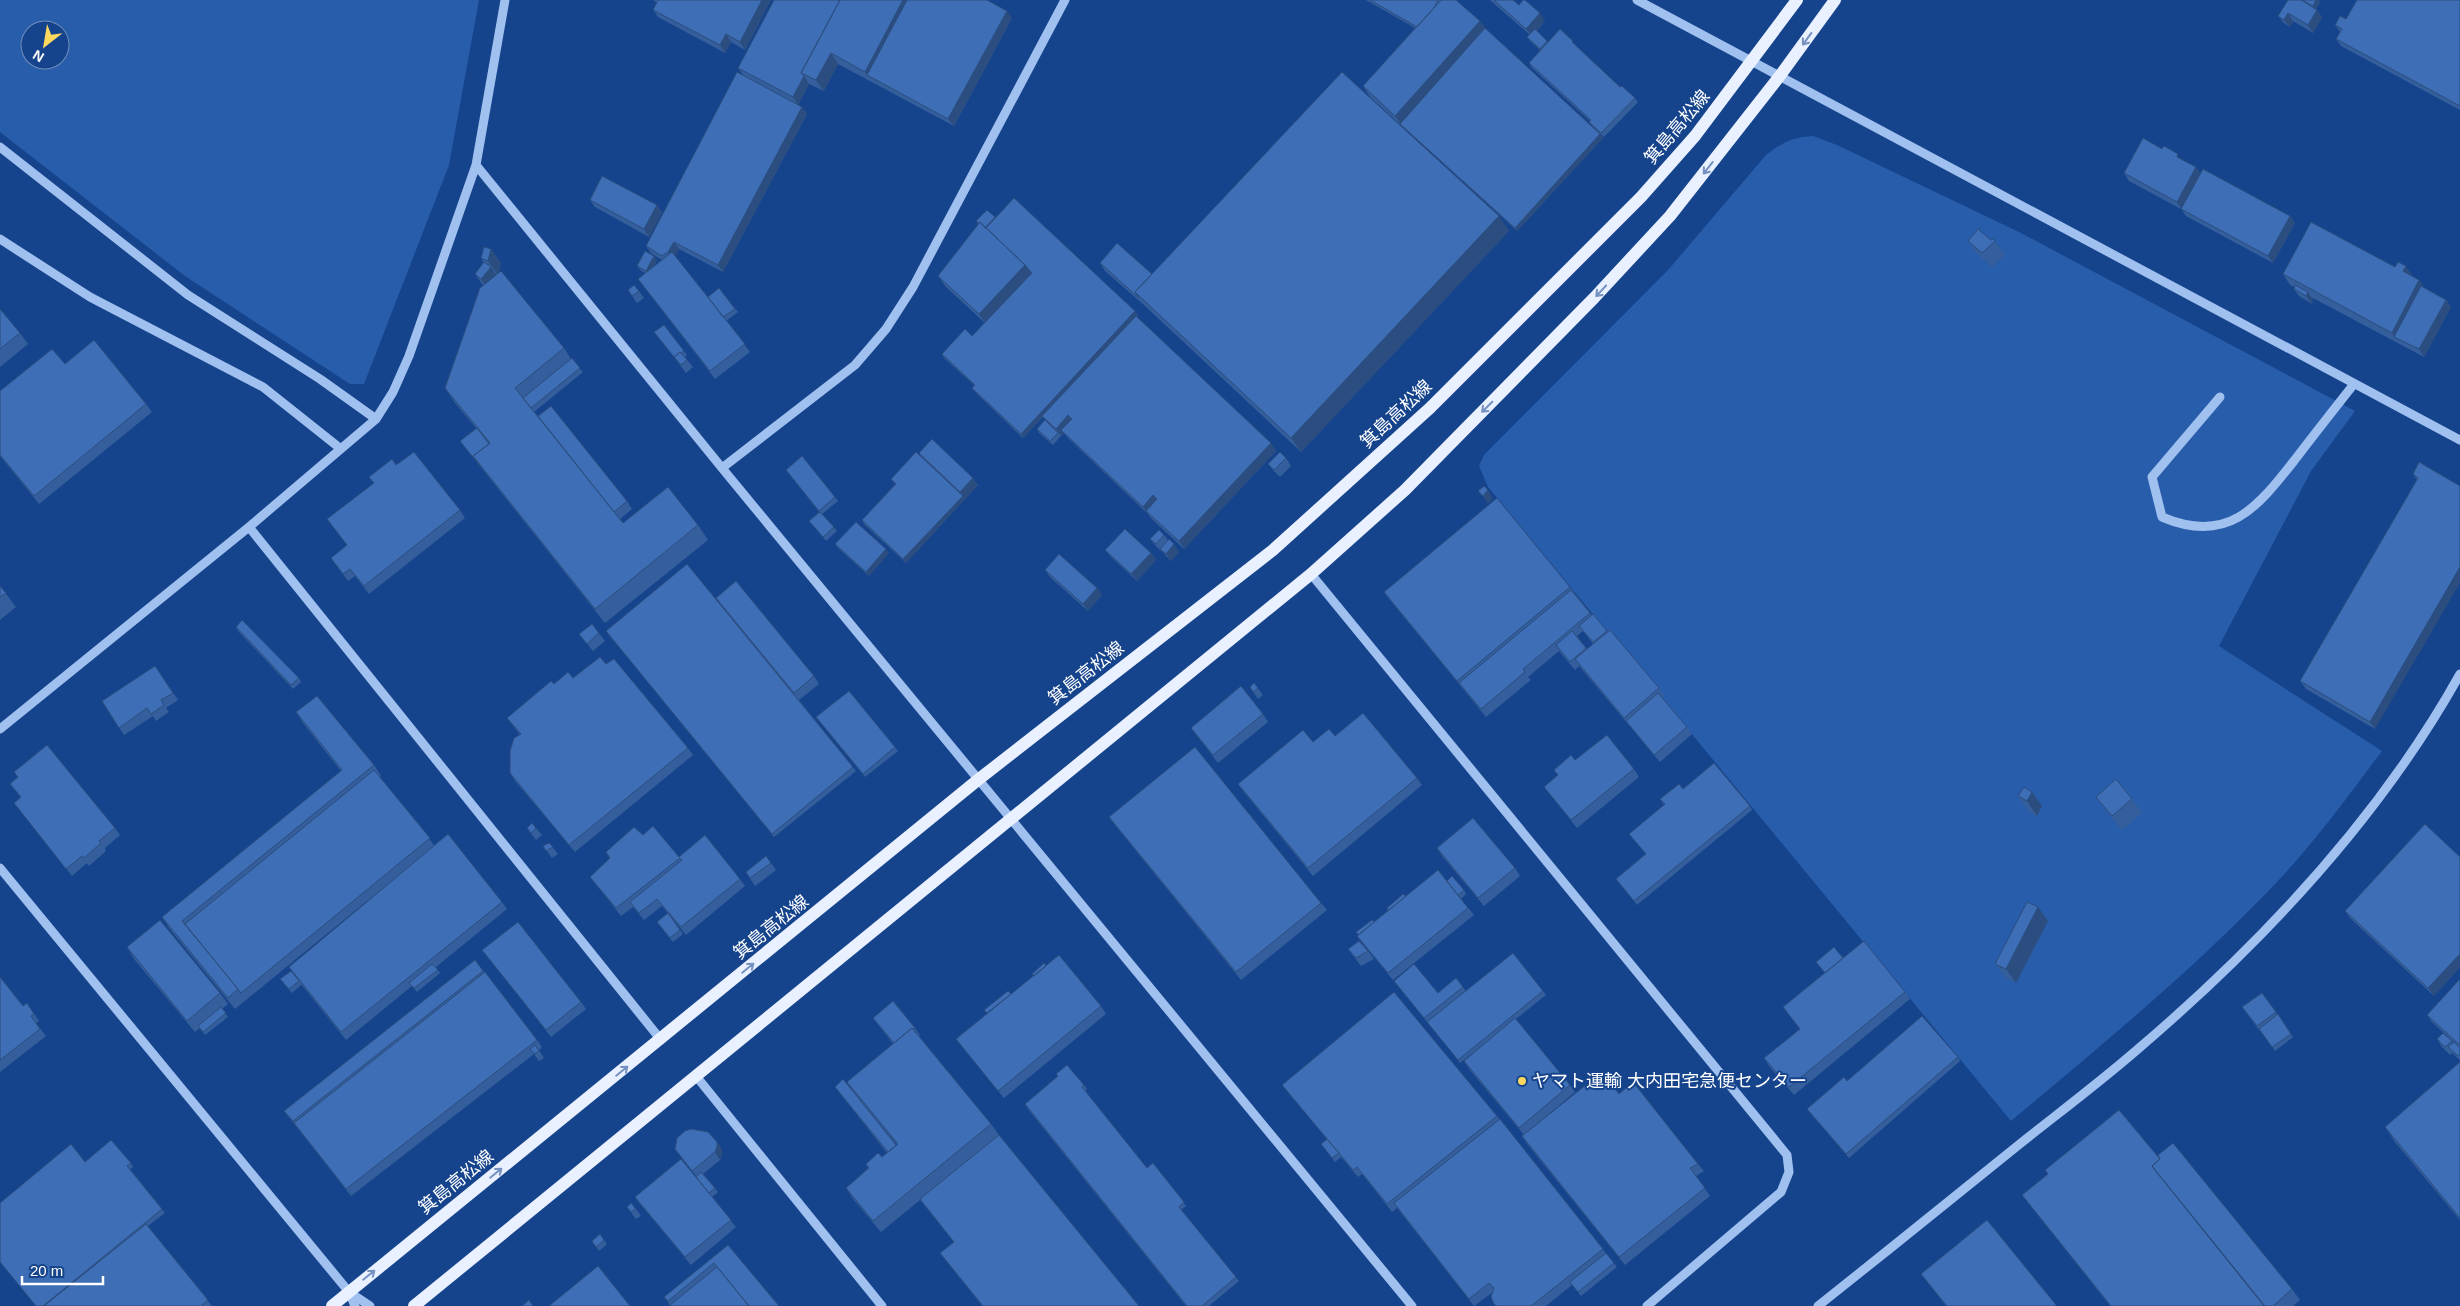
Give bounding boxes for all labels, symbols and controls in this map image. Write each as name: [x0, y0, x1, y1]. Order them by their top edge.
north arrow: [20, 20, 70, 70]
one-way arrow: [1801, 32, 1812, 46]
text: N: [30, 47, 47, 66]
street label: 箕島高松線: [1640, 86, 1714, 168]
one-way arrow: [1702, 161, 1713, 174]
one-way arrow: [1595, 284, 1607, 297]
street label: 箕島高松線: [1356, 376, 1436, 452]
one-way arrow: [1481, 400, 1493, 413]
street label: 箕島高松線: [1044, 637, 1128, 709]
street label: 箕島高松線: [730, 891, 812, 963]
one-way arrow: [741, 963, 754, 974]
one-way arrow: [615, 1066, 628, 1077]
place label: ヤマト運輸 大内田宅急便センター: [1532, 1071, 1807, 1091]
marker: ヤマト運輸 大内田宅急便センター: [1516, 1075, 1528, 1087]
street label: 箕島高松線: [415, 1146, 497, 1218]
one-way arrow: [489, 1168, 502, 1179]
scale bar: [22, 1254, 104, 1286]
text: 20 m: [30, 1262, 63, 1279]
one-way arrow: [363, 1270, 376, 1281]

